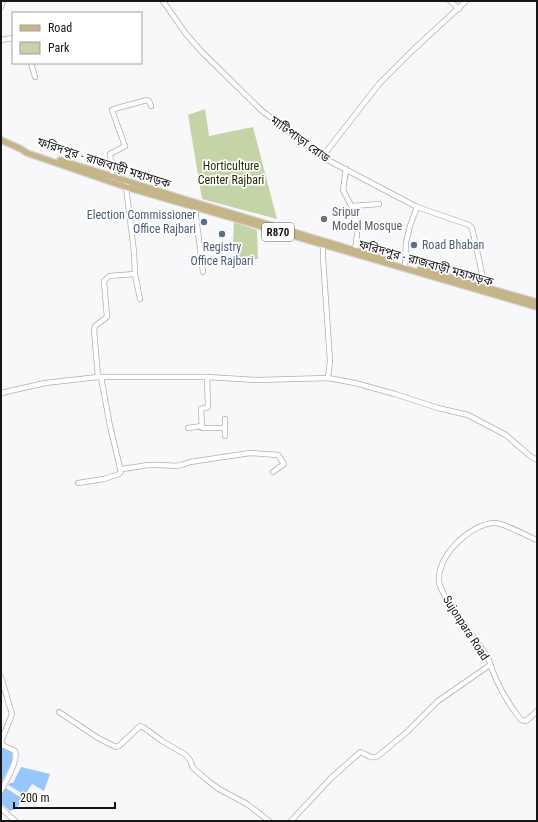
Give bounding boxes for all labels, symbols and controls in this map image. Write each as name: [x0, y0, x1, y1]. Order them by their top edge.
legend: [12, 12, 142, 64]
text: Road: [48, 21, 72, 35]
text: Park: [48, 41, 70, 55]
street label: মাটিপাড়া রোড: [267, 111, 333, 165]
street label: ফরিদপুর - রাজবাড়ী মহাসড়ক: [34, 134, 173, 192]
park label: Horticulture Center Rajbari: [198, 159, 264, 187]
place label: Sripur Model Mosque: [332, 205, 403, 233]
place label: Election Commissioner Office Rajbari: [87, 208, 196, 236]
marker: Sripur Model Mosque: [319, 214, 329, 224]
marker: Election Commissioner Office Rajbari: [199, 217, 209, 227]
road number: R870: [262, 223, 294, 241]
marker: Registry Office Rajbari: [217, 229, 227, 239]
street label: ফরিদপুর - রাজবাড়ী মহাসড়ক: [356, 236, 495, 290]
place label: Road Bhaban: [422, 238, 485, 252]
place label: Registry Office Rajbari: [191, 240, 253, 268]
marker: Road Bhaban: [409, 240, 419, 250]
street label: Sujonpara Road: [440, 593, 492, 663]
scale bar: [14, 784, 115, 810]
text: 200 m: [20, 791, 50, 805]

